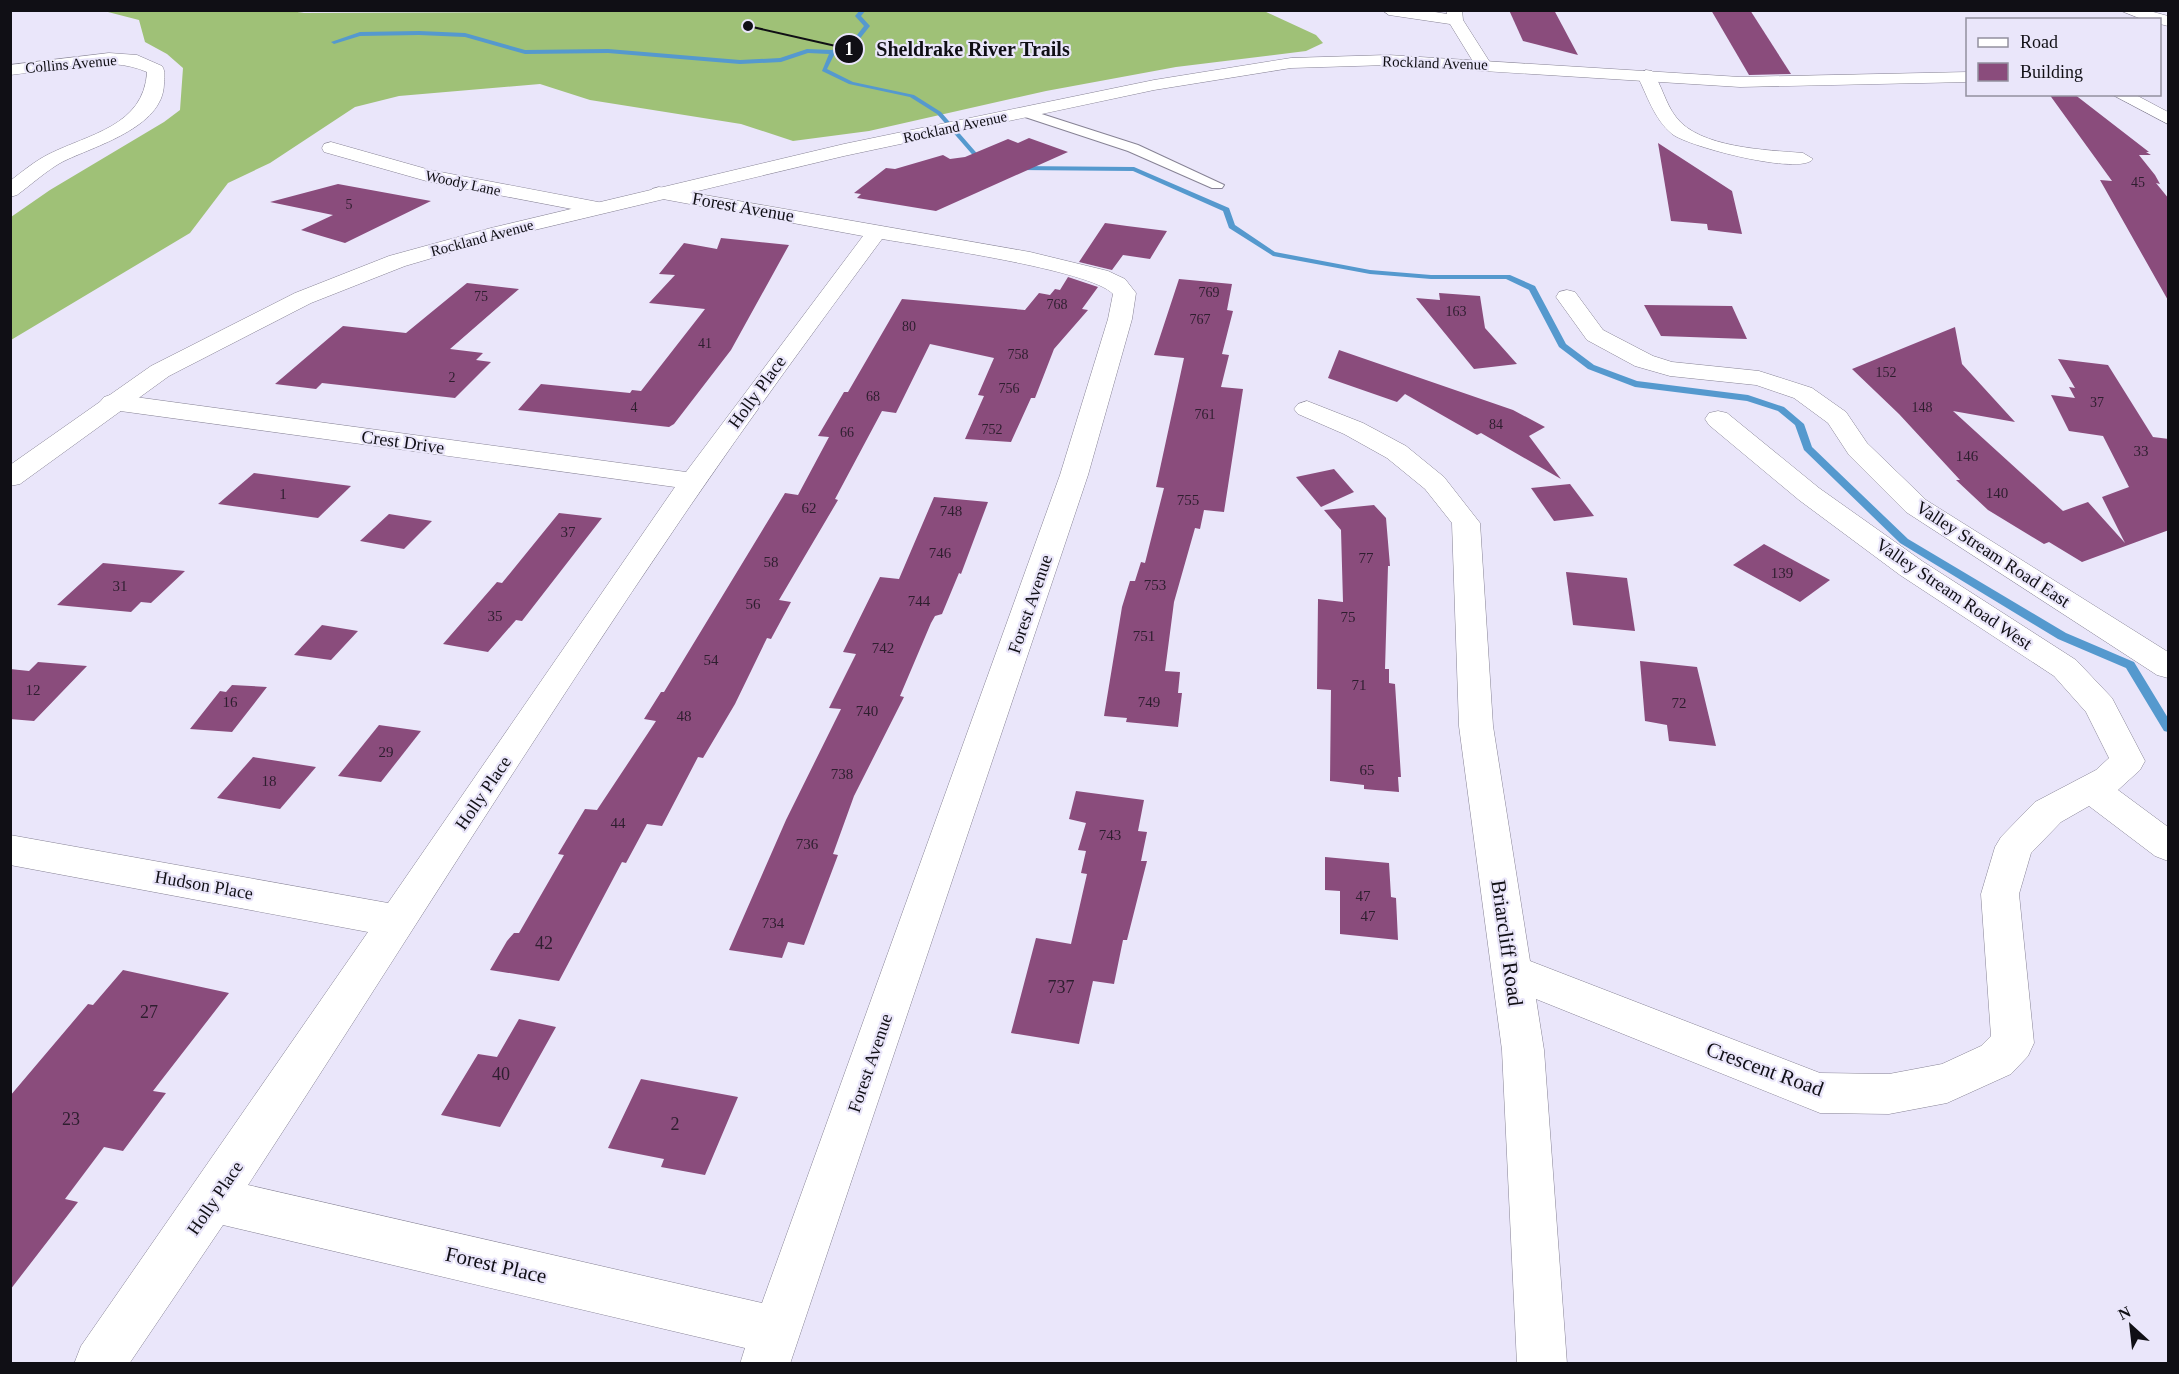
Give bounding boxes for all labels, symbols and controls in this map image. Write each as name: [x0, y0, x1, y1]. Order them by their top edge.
legend: [1966, 18, 2161, 96]
callout: Sheldrake River Trails: [834, 30, 1082, 68]
text: Road: [2020, 32, 2058, 52]
text: Sheldrake River Trails: [876, 38, 1070, 60]
text: 1: [845, 39, 854, 59]
street label: Collins Avenue: [25, 52, 118, 76]
street label: Rockland Avenue: [1382, 53, 1489, 73]
text: Building: [2020, 62, 2083, 82]
street label: Rockland Avenue: [902, 108, 1009, 146]
street label: Woody Lane: [424, 167, 503, 199]
house number: 45: [2131, 175, 2145, 190]
street label: Forest Avenue: [690, 188, 796, 226]
house number: 5: [346, 197, 353, 212]
street label: Rockland Avenue: [429, 216, 536, 259]
house number: 769: [1199, 285, 1220, 300]
house number: 75: [474, 289, 488, 304]
house number: 768: [1047, 297, 1068, 312]
house number: 163: [1446, 304, 1467, 319]
house number: 767: [1190, 312, 1211, 327]
house number: 80: [902, 319, 916, 334]
house number: 41: [698, 336, 712, 351]
house number: 758: [1008, 347, 1029, 362]
street label: Holly Place: [724, 352, 790, 432]
house number: 152: [1876, 365, 1897, 380]
house number: 2: [449, 370, 456, 385]
house number: 756: [999, 381, 1020, 396]
house number: 68: [866, 389, 880, 404]
house number: 37: [2090, 395, 2104, 410]
house number: 4: [631, 400, 638, 415]
house number: 148: [1912, 400, 1933, 415]
house number: 761: [1195, 407, 1216, 422]
house number: 84: [1489, 417, 1503, 432]
house number: 752: [982, 422, 1003, 437]
house number: 66: [840, 425, 854, 440]
street label: Crest Drive: [360, 426, 446, 458]
house number: 33: [2134, 443, 2149, 459]
house number: 146: [1956, 448, 1979, 464]
house number: 140: [1986, 485, 2008, 501]
house number: 1: [279, 486, 287, 502]
house number: 755: [1177, 492, 1199, 508]
street label: Valley Stream Road East: [1912, 497, 2074, 611]
house number: 62: [802, 500, 817, 516]
house number: 748: [940, 503, 962, 519]
house number: 37: [561, 524, 576, 540]
street label: Valley Stream Road West: [1872, 534, 2036, 654]
house number: 746: [929, 545, 952, 561]
house number: 77: [1359, 550, 1374, 566]
street label: Forest Avenue: [1004, 552, 1056, 656]
house number: 58: [764, 554, 779, 570]
house number: 139: [1771, 565, 1793, 581]
house number: 753: [1144, 577, 1166, 593]
house number: 31: [113, 578, 128, 594]
house number: 744: [908, 593, 931, 609]
house number: 56: [746, 596, 761, 612]
house number: 35: [488, 608, 503, 624]
house number: 75: [1341, 609, 1356, 625]
house number: 751: [1133, 628, 1155, 644]
house number: 742: [872, 640, 894, 656]
house number: 54: [704, 652, 719, 668]
house number: 71: [1352, 677, 1367, 693]
house number: 12: [26, 682, 41, 698]
house number: 16: [223, 694, 238, 710]
house number: 749: [1138, 694, 1160, 710]
house number: 72: [1672, 695, 1687, 711]
house number: 740: [856, 703, 878, 719]
house number: 48: [677, 708, 692, 724]
house number: 29: [379, 744, 394, 760]
street label: Holly Place: [451, 752, 515, 834]
house number: 65: [1360, 762, 1375, 778]
house number: 738: [831, 766, 853, 782]
house number: 18: [262, 773, 277, 789]
house number: 44: [611, 815, 626, 831]
house number: 743: [1099, 827, 1121, 843]
house number: 736: [796, 836, 819, 852]
street label: Hudson Place: [153, 867, 255, 903]
street label: Briarcliff Road: [1486, 878, 1528, 1008]
house number: 47: [1356, 888, 1371, 904]
house number: 47: [1361, 908, 1376, 924]
house number: 734: [762, 915, 785, 931]
house number: 42: [535, 933, 553, 953]
house number: 737: [1048, 977, 1075, 997]
house number: 27: [140, 1002, 158, 1022]
street label: Forest Avenue: [844, 1011, 896, 1115]
street label: Crescent Road: [1703, 1037, 1827, 1101]
house number: 40: [492, 1064, 510, 1084]
house number: 23: [62, 1109, 80, 1129]
house number: 2: [671, 1114, 680, 1134]
street label: Holly Place: [183, 1157, 247, 1239]
street label: Forest Place: [443, 1242, 549, 1288]
north arrow: [2101, 1296, 2161, 1356]
text: N: [2115, 1303, 2134, 1323]

